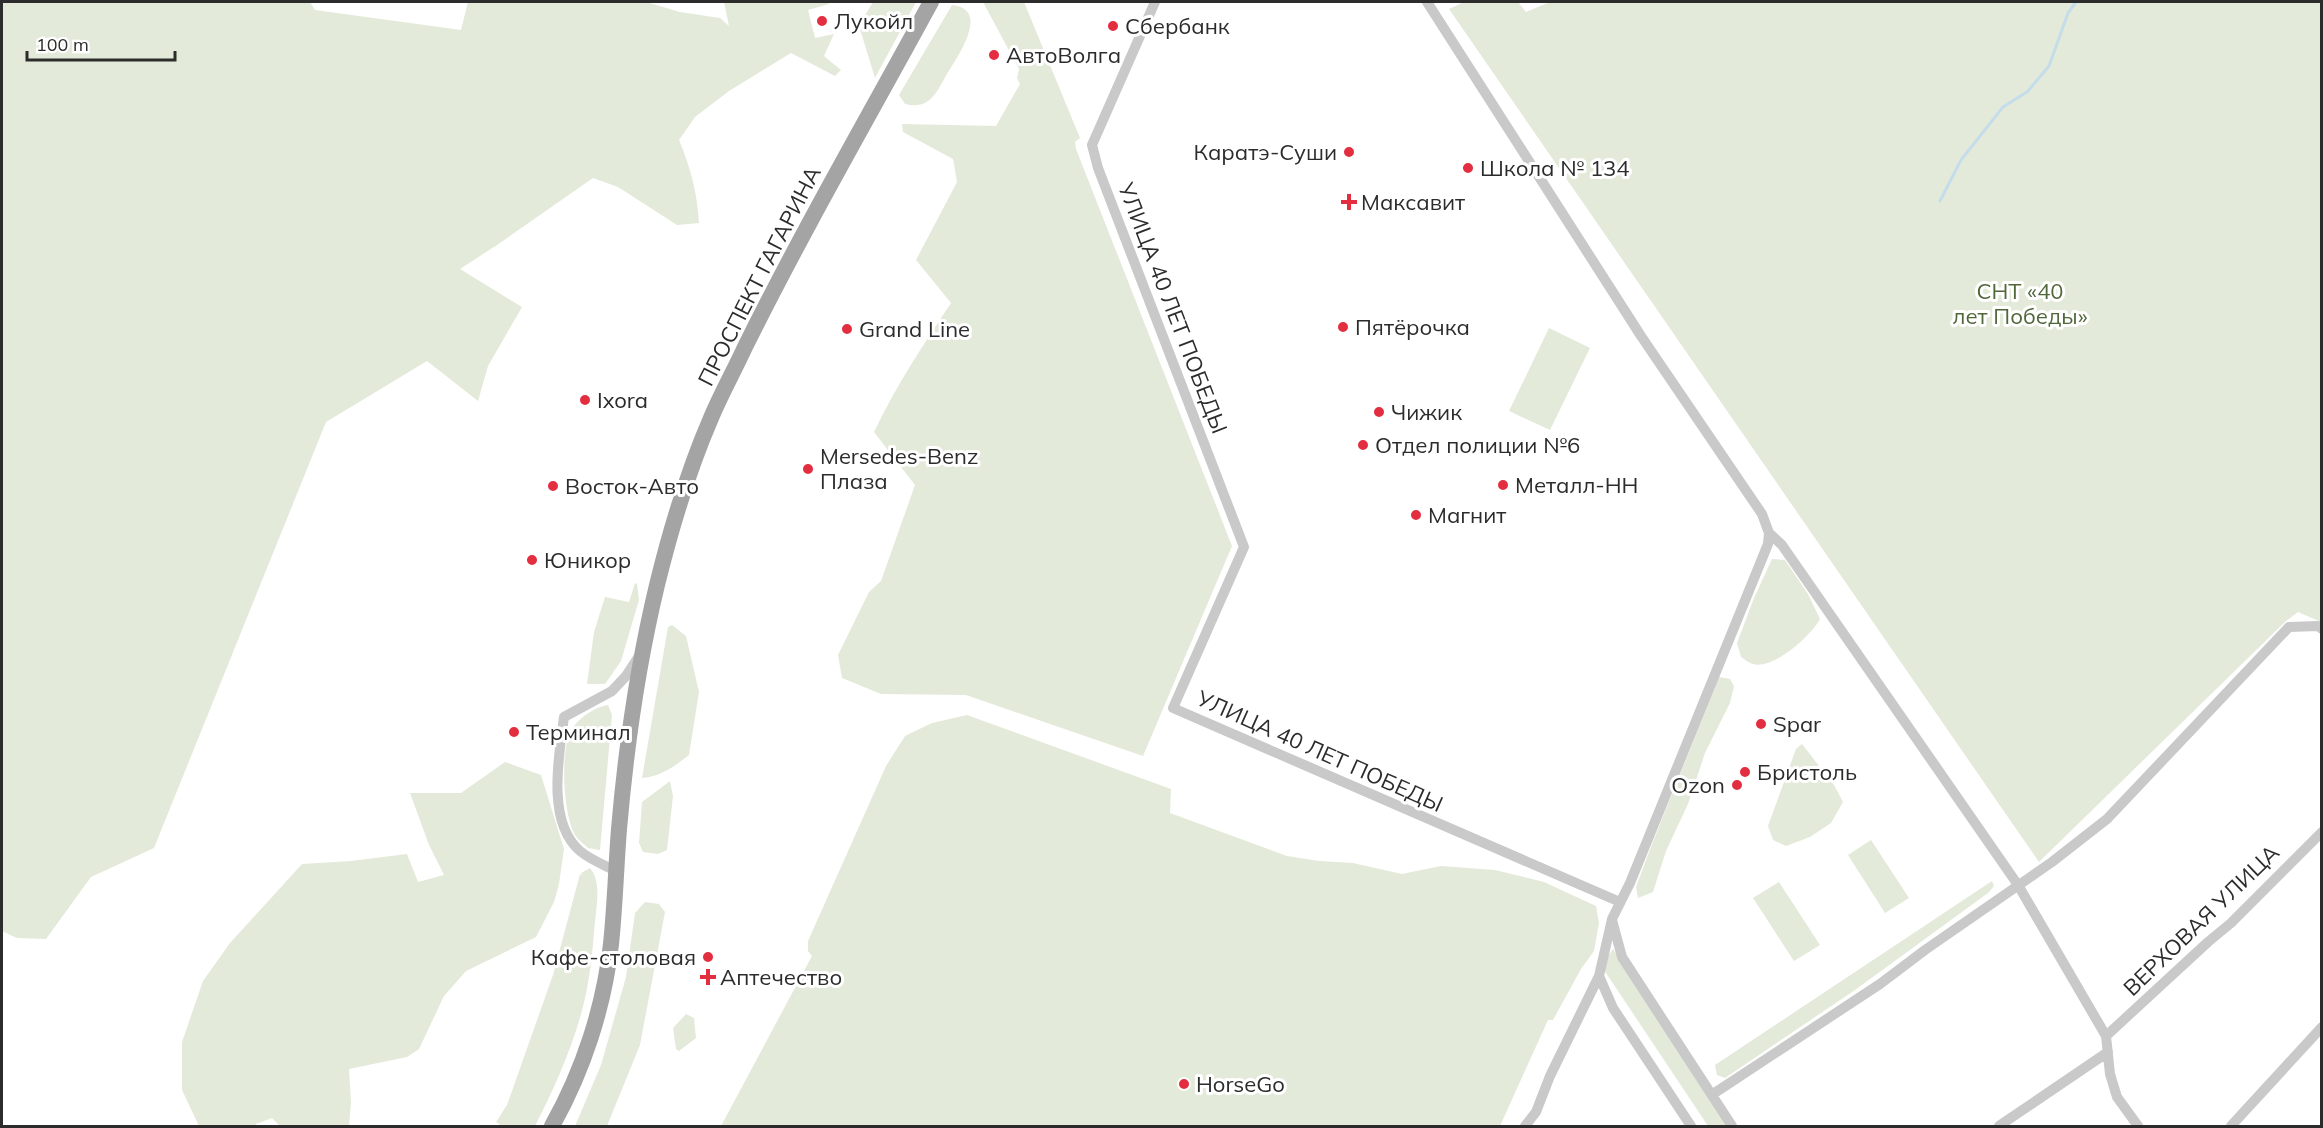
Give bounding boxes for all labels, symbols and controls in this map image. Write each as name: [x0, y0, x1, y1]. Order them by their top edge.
place label: Лукойл: [834, 7, 913, 35]
place label: Сбербанк: [1125, 12, 1230, 40]
marker: Лукойл: [815, 14, 829, 28]
marker: Сбербанк: [1106, 19, 1120, 33]
scale bar: [27, 24, 176, 62]
text: 100 m: [36, 33, 89, 56]
place label: АвтоВолга: [1006, 41, 1121, 69]
marker: АвтоВолга: [987, 48, 1001, 62]
place label: Каратэ-Суши: [1193, 138, 1337, 166]
marker: Каратэ-Суши: [1342, 145, 1356, 159]
place label: Школа № 134: [1480, 154, 1630, 182]
street label: ПРОСПЕКТ ГАГАРИНА: [691, 161, 827, 391]
marker: Школа № 134: [1461, 161, 1475, 175]
street label: УЛИЦА 40 ЛЕТ ПОБЕДЫ: [1112, 178, 1234, 437]
place label: Максавит: [1361, 188, 1465, 216]
marker: Максавит: [1342, 195, 1356, 209]
park label: СНТ «40 лет Победы»: [1953, 277, 2088, 330]
place label: Пятёрочка: [1355, 313, 1470, 341]
place label: Grand Line: [859, 315, 970, 343]
marker: Пятёрочка: [1336, 320, 1350, 334]
marker: Grand Line: [840, 322, 854, 336]
place label: Ixora: [597, 386, 648, 414]
marker: Ixora: [578, 393, 592, 407]
place label: Чижик: [1391, 398, 1462, 426]
marker: Чижик: [1372, 405, 1386, 419]
place label: Отдел полиции №6: [1375, 431, 1580, 459]
marker: Отдел полиции №6: [1356, 438, 1370, 452]
place label: Mersedes-Benz Плаза: [820, 442, 978, 495]
marker: Mersedes-Benz Плаза: [801, 462, 815, 476]
place label: Металл-НН: [1515, 471, 1638, 499]
place label: Восток-Авто: [565, 472, 699, 500]
marker: Металл-НН: [1496, 478, 1510, 492]
marker: Восток-Авто: [546, 479, 560, 493]
place label: Магнит: [1428, 501, 1506, 529]
marker: Магнит: [1409, 508, 1423, 522]
place label: Юникор: [544, 546, 631, 574]
marker: Юникор: [525, 553, 539, 567]
street label: УЛИЦА 40 ЛЕТ ПОБЕДЫ: [1192, 684, 1447, 818]
place label: Spar: [1773, 710, 1821, 738]
marker: Spar: [1754, 717, 1768, 731]
place label: Терминал: [526, 718, 631, 746]
marker: Терминал: [507, 725, 521, 739]
place label: Бристоль: [1757, 758, 1857, 786]
marker: Бристоль: [1738, 765, 1752, 779]
place label: Ozon: [1671, 771, 1725, 799]
marker: Ozon: [1730, 778, 1744, 792]
street label: ВЕРХОВАЯ УЛИЦА: [2117, 838, 2285, 1002]
place label: Кафе-столовая: [531, 943, 696, 971]
marker: Кафе-столовая: [701, 950, 715, 964]
place label: Аптечество: [720, 963, 842, 991]
marker: Аптечество: [701, 970, 715, 984]
place label: HorseGo: [1196, 1070, 1285, 1098]
marker: HorseGo: [1177, 1077, 1191, 1091]

